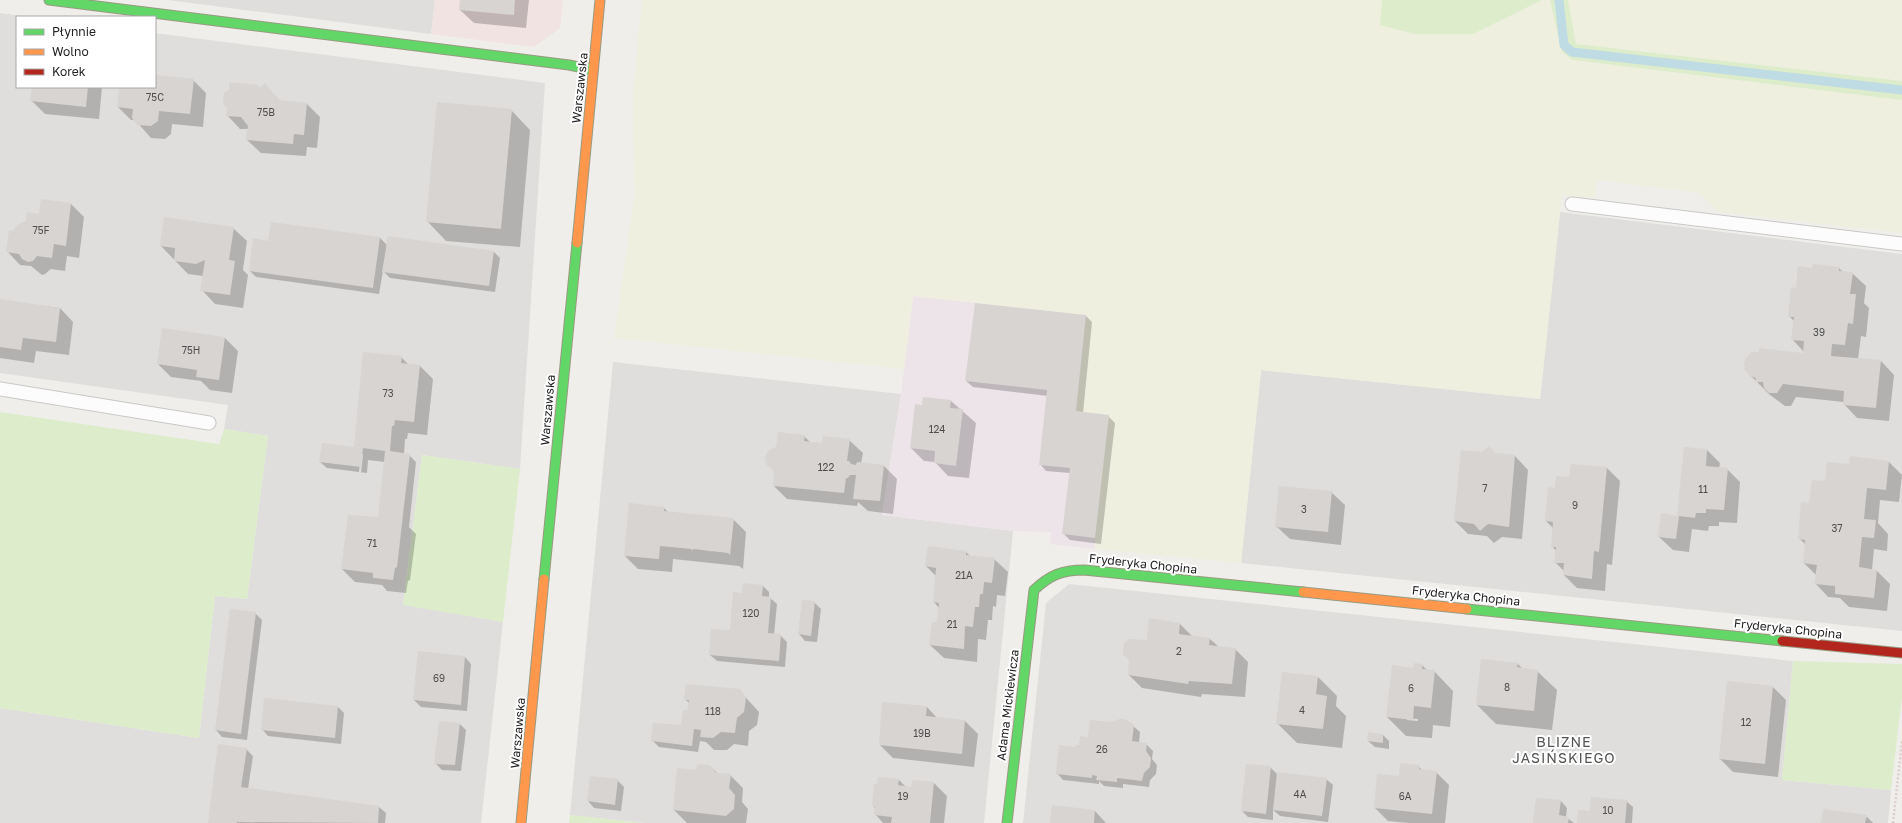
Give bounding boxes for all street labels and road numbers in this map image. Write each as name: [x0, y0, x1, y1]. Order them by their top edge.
street label: Warszawska: [568, 52, 591, 124]
street label: Warszawska: [537, 374, 558, 446]
street label: Fryderyka Chopina: [1088, 550, 1198, 577]
street label: Fryderyka Chopina: [1411, 582, 1521, 609]
street label: Fryderyka Chopina: [1733, 615, 1843, 642]
street label: Adama Mickiewicza: [993, 649, 1022, 761]
street label: Warszawska: [507, 697, 528, 769]

